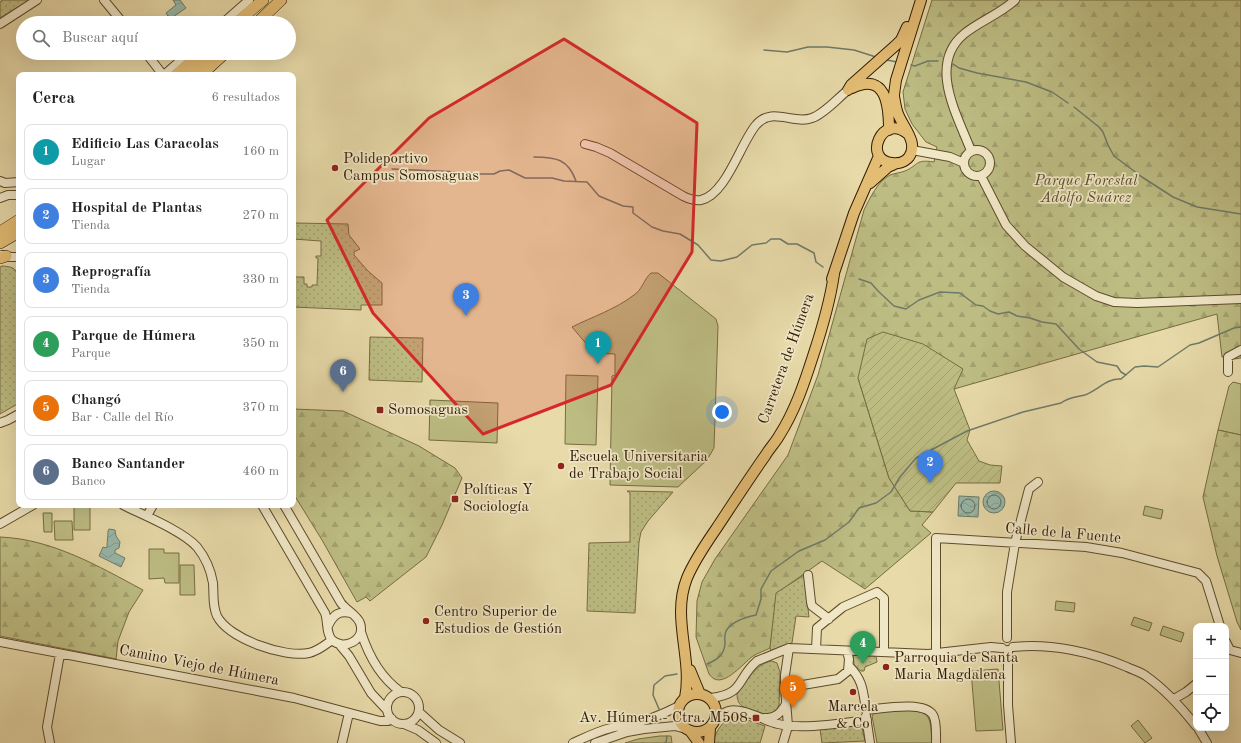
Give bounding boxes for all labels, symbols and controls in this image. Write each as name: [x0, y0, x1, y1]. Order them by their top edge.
search box: [16, 16, 296, 60]
icon: search: [30, 27, 52, 49]
text: Buscar aquí: [62, 31, 138, 46]
text: Cerca: [32, 90, 75, 107]
text: 6 resultados: [212, 91, 280, 104]
text: Edificio Las Caracolas: [71, 137, 219, 152]
text: 1: [42, 145, 50, 158]
text: 160 m: [242, 145, 279, 158]
place label: Polideportivo Campus Somosaguas: [343, 152, 479, 184]
text: Lugar: [71, 155, 105, 168]
marker: Polideportivo Campus Somosaguas: [330, 163, 340, 173]
park label: Parque Forestal Adolfo Suárez: [1034, 174, 1138, 206]
text: Hospital de Plantas: [71, 201, 202, 216]
text: 2: [42, 209, 50, 222]
text: 270 m: [242, 209, 279, 222]
text: Tienda: [71, 219, 110, 232]
text: Reprografía: [71, 265, 151, 280]
text: 3: [42, 273, 50, 286]
text: 330 m: [242, 273, 279, 286]
text: Tienda: [71, 283, 110, 296]
pin: 3: [453, 283, 479, 316]
street label: Carretera de Húmera: [756, 291, 818, 426]
text: Parque de Húmera: [71, 329, 196, 344]
pin: 1: [585, 331, 611, 364]
text: 4: [42, 337, 50, 350]
text: 350 m: [242, 337, 279, 350]
text: Parque: [71, 347, 110, 360]
pin: 6: [330, 359, 356, 392]
text: Changó: [71, 393, 121, 408]
text: 5: [42, 401, 50, 414]
text: 370 m: [242, 401, 279, 414]
your location: [712, 402, 732, 422]
place label: Somosaguas: [388, 403, 468, 418]
marker: Somosaguas: [375, 405, 385, 415]
text: Bar · Calle del Río: [71, 411, 174, 424]
place label: Escuela Universitaria de Trabajo Social: [569, 450, 709, 482]
pin: 2: [917, 450, 943, 483]
text: Banco Santander: [71, 457, 185, 472]
marker: Escuela Universitaria de Trabajo Social: [556, 461, 566, 471]
text: 6: [42, 465, 50, 478]
text: 460 m: [242, 465, 279, 478]
text: Banco: [71, 475, 106, 488]
place label: Políticas Y Sociología: [463, 483, 533, 515]
marker: Políticas Y Sociología: [450, 494, 460, 504]
street label: Calle de la Fuente: [1004, 521, 1122, 547]
place label: Centro Superior de Estudios de Gestión: [434, 605, 562, 637]
marker: Centro Superior de Estudios de Gestión: [421, 616, 431, 626]
map controls: [1193, 623, 1229, 731]
button: +: [1193, 623, 1229, 659]
pin: 4: [850, 631, 876, 664]
street label: Camino Viejo de Húmera: [118, 643, 281, 689]
place label: Parroquia de Santa Maria Magdalena: [894, 651, 1019, 683]
button: −: [1193, 659, 1229, 695]
marker: Parroquia de Santa Maria Magdalena: [881, 662, 891, 672]
pin: 5: [780, 675, 806, 708]
marker: Marcela & Co: [848, 687, 858, 697]
button: locate: [1193, 695, 1229, 731]
place label: Marcela & Co: [827, 700, 879, 732]
place label: Av. Húmera - Ctra. M508: [579, 711, 748, 726]
marker: Av. Húmera - Ctra. M508: [751, 713, 761, 723]

